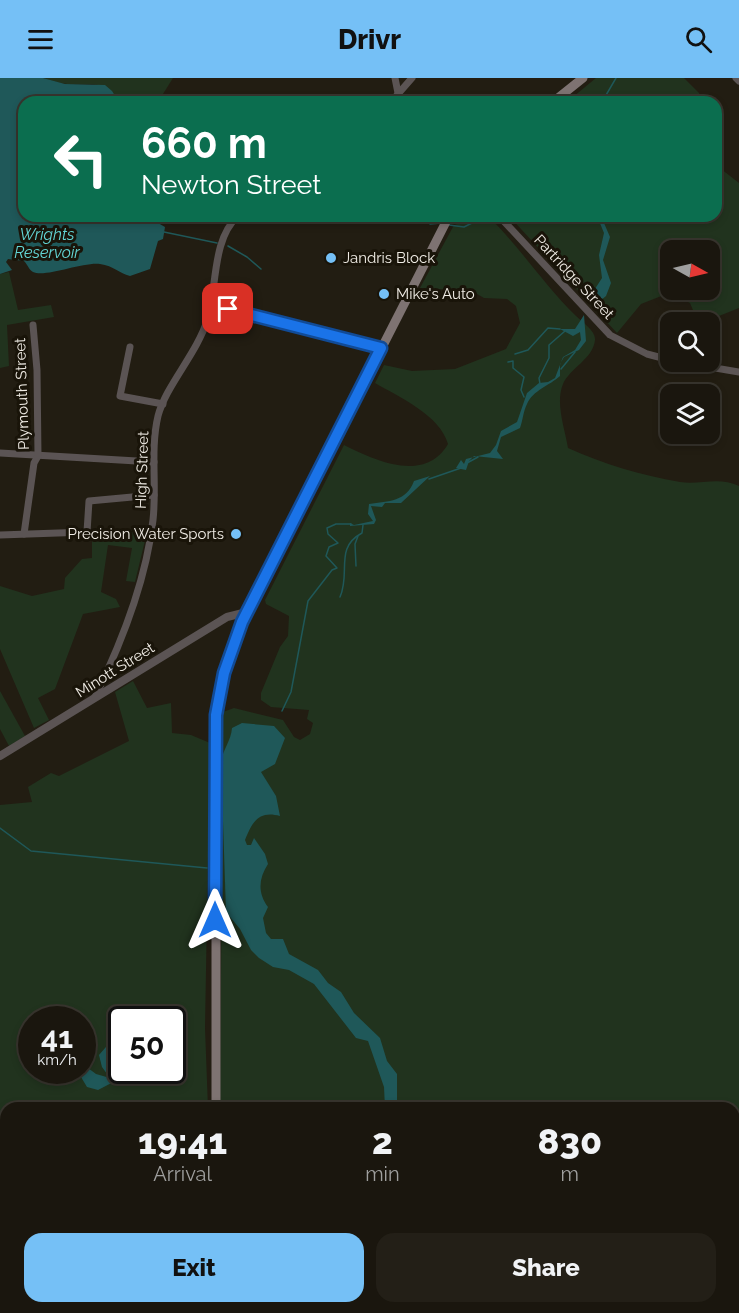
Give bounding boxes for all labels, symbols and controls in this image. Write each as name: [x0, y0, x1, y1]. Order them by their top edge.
icon: menu: [24, 23, 57, 56]
icon: search: [682, 23, 715, 56]
text: Drivr: [338, 24, 401, 55]
text: 660 m: [141, 119, 267, 168]
icon: left: [42, 120, 120, 198]
text: Newton Street: [141, 169, 321, 200]
water label: Wrights Reservoir: [14, 225, 80, 262]
street label: Partridge Street: [530, 231, 618, 323]
north arrow: [660, 240, 720, 300]
map controls: [660, 240, 720, 444]
place label: Jandris Block: [343, 249, 435, 267]
marker: Jandris Block: [324, 251, 338, 265]
pin: [202, 283, 253, 334]
place label: Mike's Auto: [396, 285, 475, 303]
marker: Mike's Auto: [377, 287, 391, 301]
icon: arrive: [211, 292, 244, 325]
button: search: [660, 312, 720, 372]
street label: Plymouth Street: [11, 338, 33, 450]
button: layers: [660, 384, 720, 444]
street label: High Street: [132, 431, 152, 509]
place label: Precision Water Sports: [68, 525, 224, 543]
marker: Precision Water Sports: [229, 527, 243, 541]
street label: Minott Street: [72, 639, 158, 701]
position arrow: [183, 888, 247, 952]
speed limit sign: 50: [108, 1006, 186, 1084]
text: 41: [41, 1020, 73, 1055]
text: km/h: [37, 1051, 77, 1069]
text: 19:41: [138, 1120, 227, 1162]
text: 2: [372, 1120, 393, 1162]
text: 830: [538, 1120, 602, 1162]
text: Arrival: [153, 1162, 212, 1186]
text: min: [365, 1162, 400, 1186]
text: m: [561, 1162, 579, 1186]
button: Exit: [24, 1233, 364, 1302]
button: Share: [376, 1233, 716, 1302]

